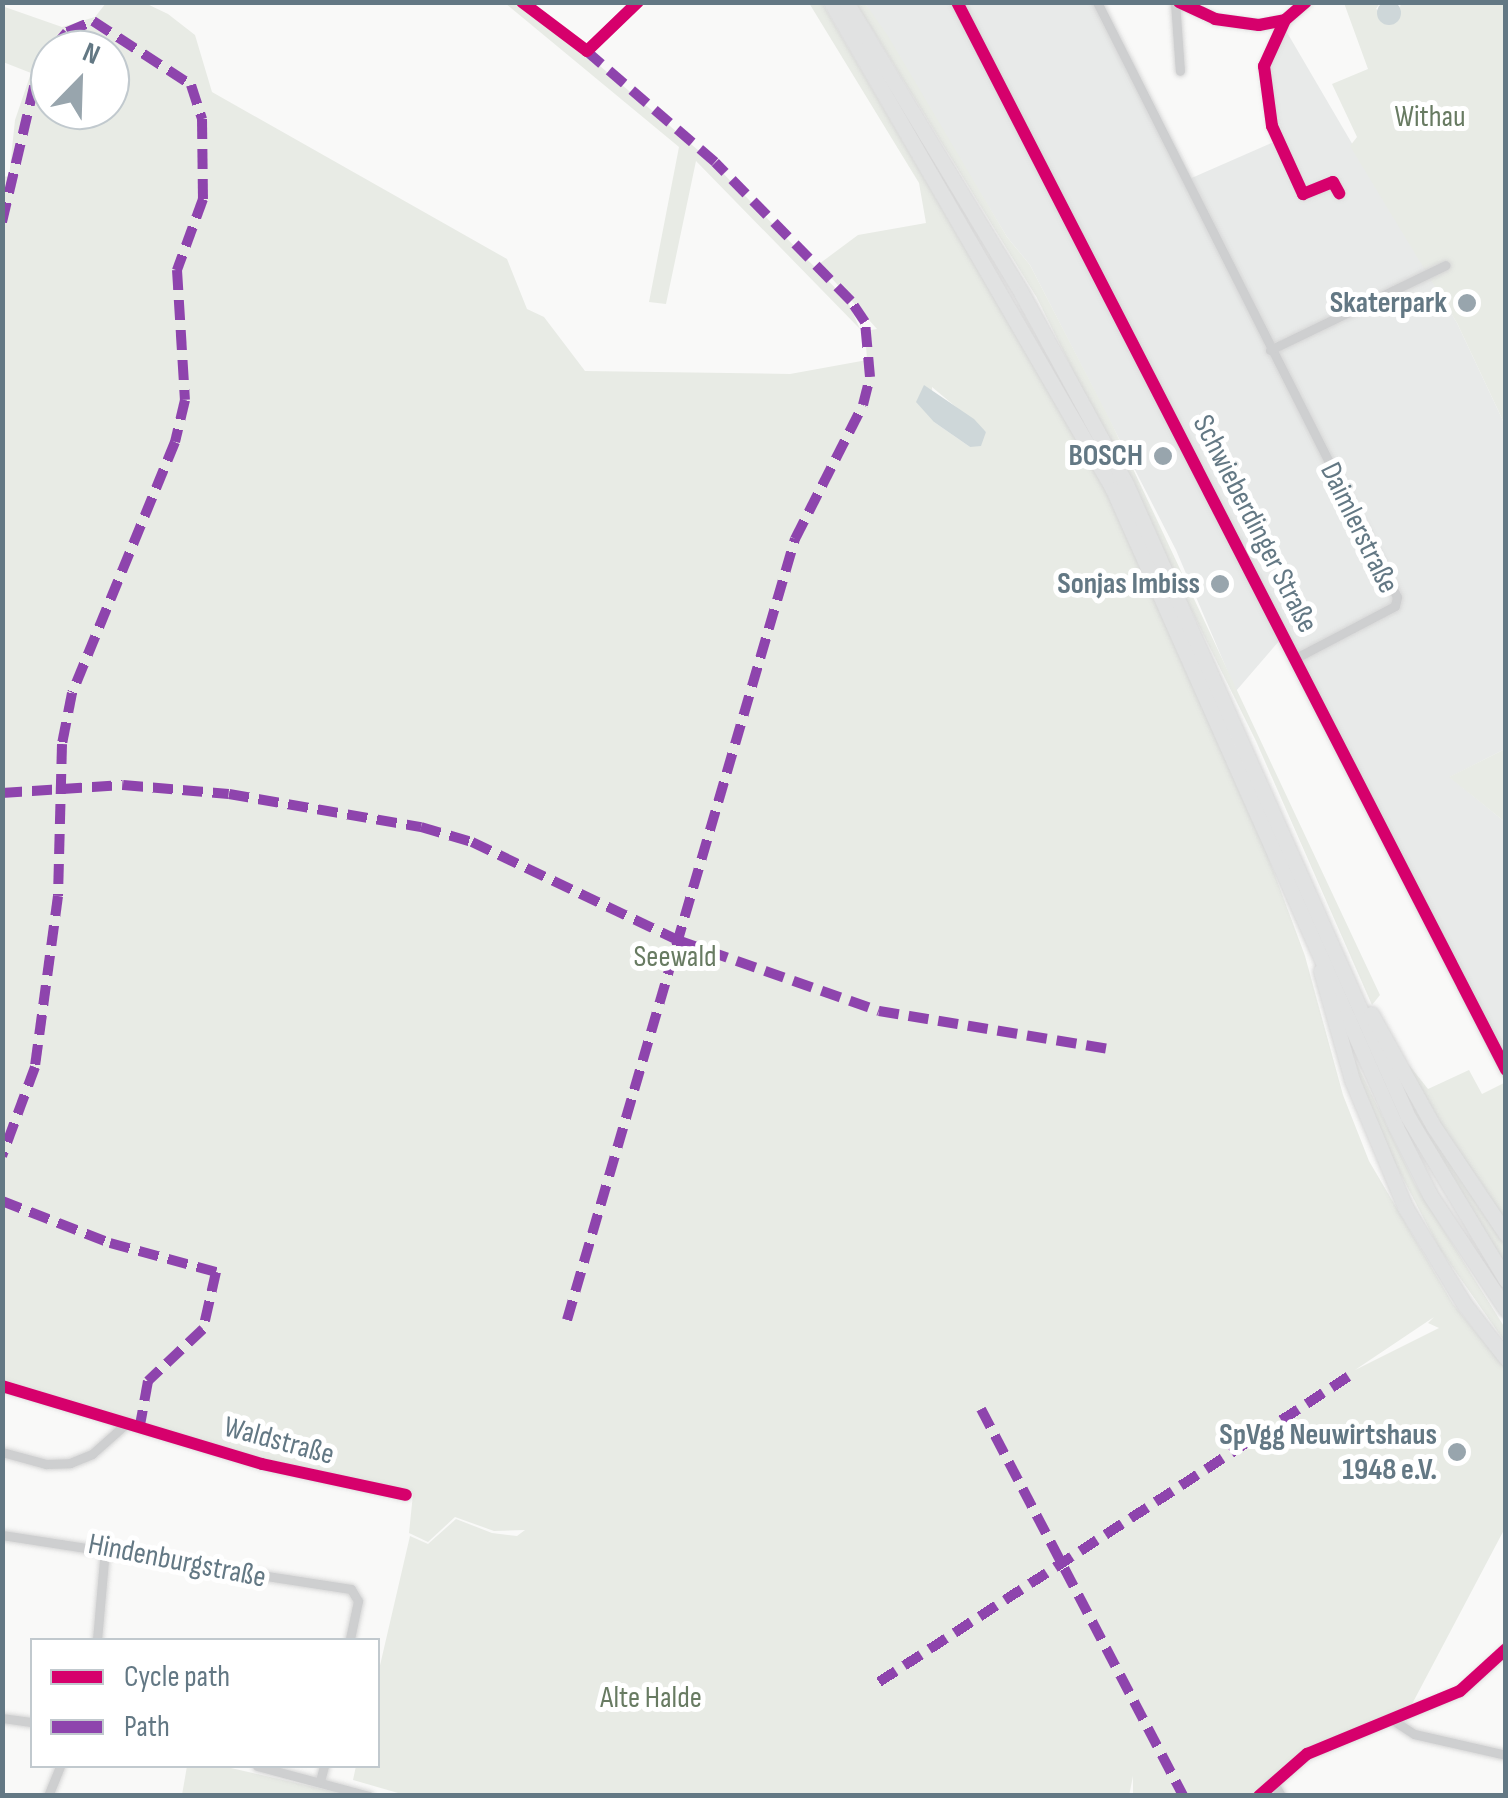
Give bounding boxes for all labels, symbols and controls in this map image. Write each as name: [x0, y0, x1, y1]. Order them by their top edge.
north arrow: [30, 30, 130, 130]
text: N: [78, 36, 104, 72]
park label: Withau: [1394, 99, 1466, 135]
place label: Skaterpark: [1330, 285, 1447, 321]
marker: Skaterpark: [1456, 292, 1478, 314]
street label: Schwieberdinger Straße: [1185, 409, 1325, 639]
place label: BOSCH: [1068, 438, 1143, 474]
marker: BOSCH: [1152, 445, 1174, 467]
street label: Daimlerstraße: [1312, 457, 1406, 599]
place label: Sonjas Imbiss: [1057, 566, 1200, 602]
marker: Sonjas Imbiss: [1209, 573, 1231, 595]
park label: Seewald: [634, 939, 716, 975]
street label: Waldstraße: [220, 1409, 338, 1473]
place label: SpVgg Neuwirtshaus 1948 e.V.: [1219, 1417, 1437, 1488]
marker: SpVgg Neuwirtshaus 1948 e.V.: [1446, 1441, 1468, 1463]
street label: Hindenburgstraße: [85, 1526, 269, 1596]
legend: [30, 1638, 380, 1768]
text: Cycle path: [124, 1659, 230, 1695]
park label: Alte Halde: [600, 1680, 702, 1716]
text: Path: [124, 1709, 170, 1745]

